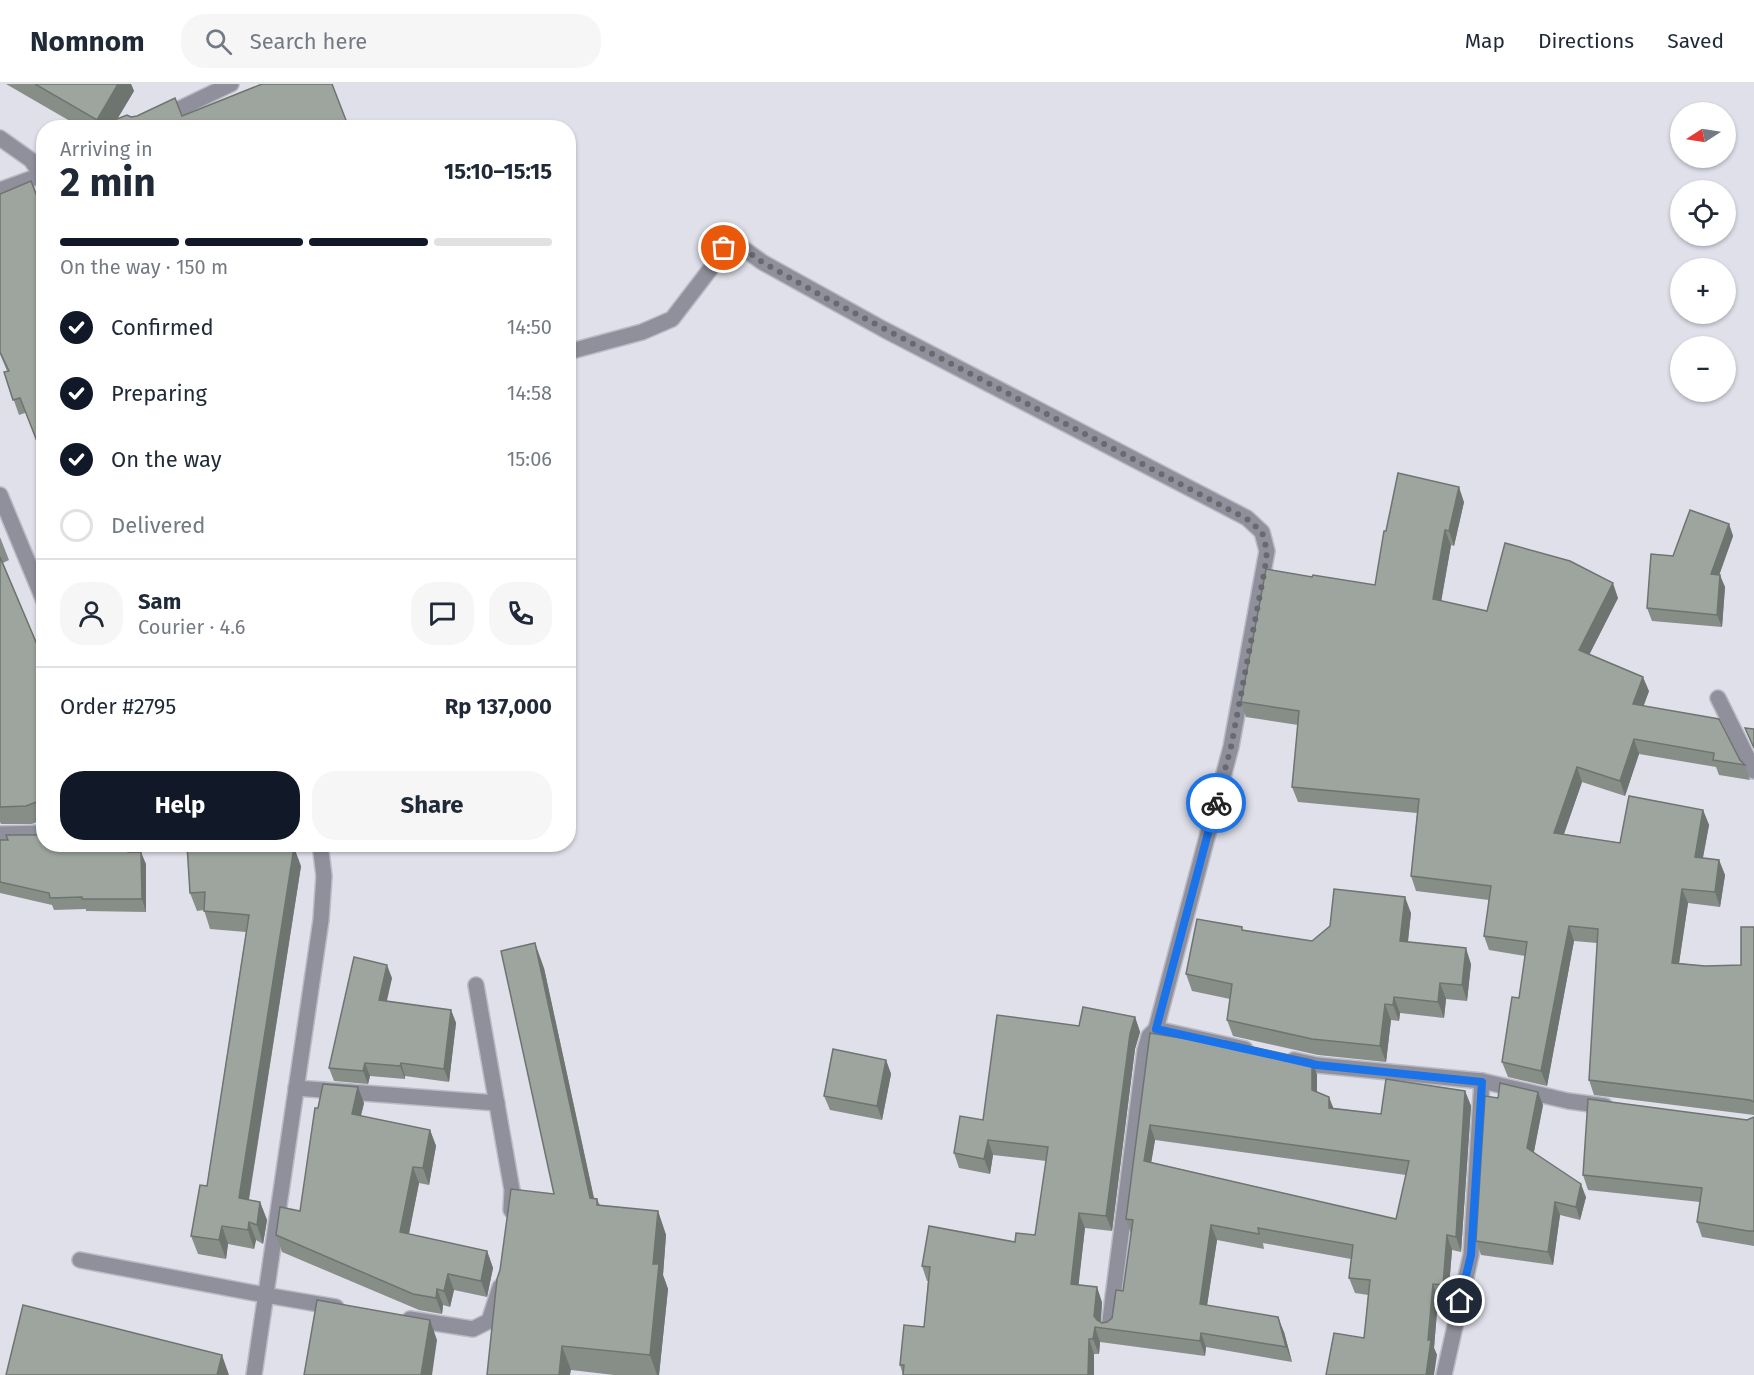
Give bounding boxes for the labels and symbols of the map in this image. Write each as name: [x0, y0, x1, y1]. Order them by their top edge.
north arrow: [1670, 102, 1736, 168]
pin: [698, 222, 749, 273]
courier: [1186, 773, 1246, 833]
pin: [1434, 1275, 1485, 1326]

